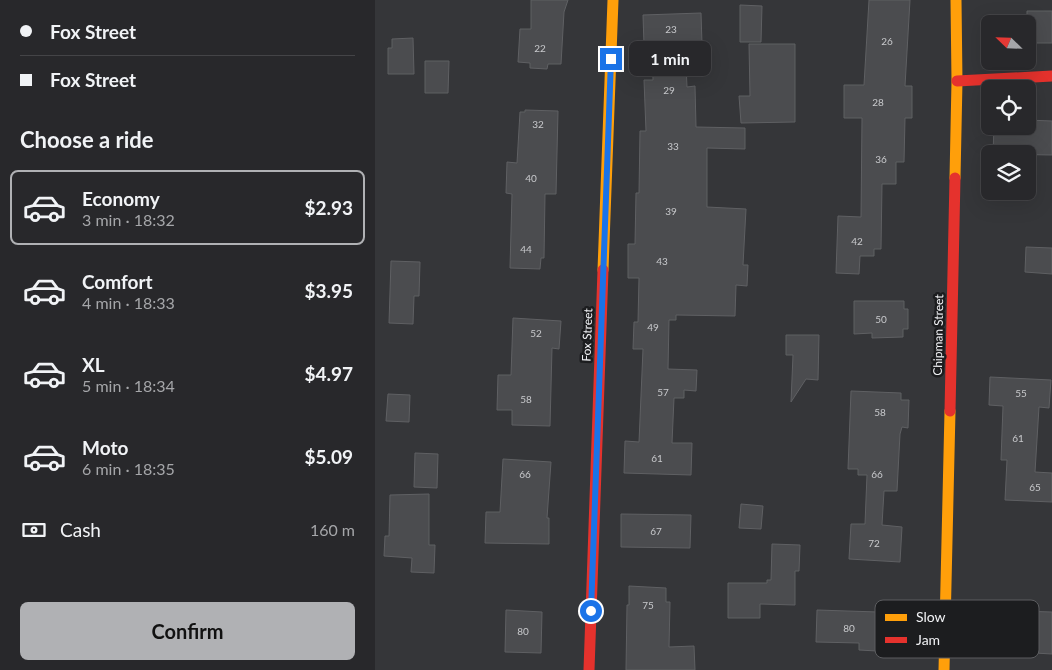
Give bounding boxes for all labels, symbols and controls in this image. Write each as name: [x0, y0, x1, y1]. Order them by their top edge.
north arrow: [981, 15, 1036, 70]
map controls: [981, 15, 1036, 200]
text: Fox Street: [50, 20, 136, 43]
house number: 23: [665, 23, 677, 35]
house number: 26: [881, 35, 893, 47]
house number: 22: [534, 42, 546, 54]
callout: 1 min: [629, 42, 711, 76]
route end: [600, 48, 622, 70]
text: 1 min: [650, 49, 690, 68]
text: Fox Street: [50, 68, 136, 91]
button: locate: [981, 80, 1036, 135]
house number: 29: [663, 84, 675, 96]
house number: 28: [872, 96, 884, 108]
house number: 32: [532, 118, 544, 130]
text: Choose a ride: [20, 126, 154, 153]
house number: 33: [667, 140, 679, 152]
button: layers: [981, 145, 1036, 200]
house number: 36: [875, 153, 887, 165]
house number: 40: [525, 172, 537, 184]
icon: car: [22, 185, 67, 230]
text: Economy: [82, 187, 160, 210]
text: $2.93: [304, 196, 353, 219]
house number: 39: [665, 205, 677, 217]
text: 3 min · 18:32: [82, 210, 175, 229]
house number: 42: [851, 235, 863, 247]
house number: 44: [520, 243, 532, 255]
house number: 43: [656, 255, 668, 267]
icon: car: [22, 268, 67, 313]
text: Comfort: [82, 270, 153, 293]
text: $3.95: [304, 279, 353, 302]
text: 4 min · 18:33: [82, 293, 175, 312]
street label: Chipman Street: [930, 293, 946, 376]
street label: Fox Street: [579, 307, 595, 362]
house number: 50: [875, 313, 887, 325]
house number: 49: [647, 321, 659, 333]
house number: 52: [530, 327, 542, 339]
icon: car: [22, 351, 67, 396]
text: XL: [82, 353, 105, 376]
text: $4.97: [304, 362, 353, 385]
text: 5 min · 18:34: [82, 376, 175, 395]
house number: 57: [657, 386, 669, 398]
house number: 55: [1015, 387, 1027, 399]
house number: 58: [520, 393, 532, 405]
house number: 58: [874, 406, 886, 418]
house number: 61: [1012, 432, 1024, 444]
icon: car: [22, 434, 67, 479]
text: Moto: [82, 436, 128, 459]
text: $5.09: [304, 445, 353, 468]
house number: 61: [651, 452, 663, 464]
text: 6 min · 18:35: [82, 459, 175, 478]
house number: 66: [519, 468, 531, 480]
house number: 66: [871, 468, 883, 480]
house number: 65: [1029, 481, 1041, 493]
icon: cash: [20, 516, 48, 544]
text: Cash: [60, 518, 101, 541]
text: 160 m: [310, 520, 355, 539]
house number: 67: [650, 525, 662, 537]
house number: 72: [868, 537, 880, 549]
house number: 75: [642, 599, 654, 611]
route start: [580, 600, 602, 622]
legend: [875, 600, 1039, 658]
button: Confirm: [20, 602, 355, 660]
text: Slow: [916, 608, 946, 625]
house number: 80: [843, 622, 855, 634]
house number: 80: [517, 625, 529, 637]
text: Jam: [916, 631, 940, 648]

